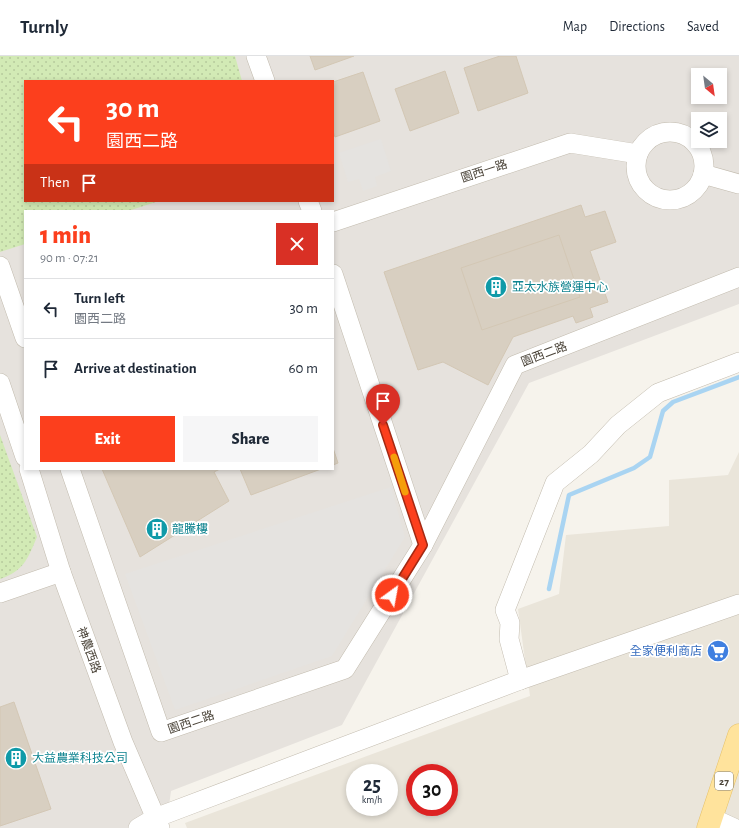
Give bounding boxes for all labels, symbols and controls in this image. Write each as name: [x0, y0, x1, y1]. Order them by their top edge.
text: Turnly: [20, 18, 68, 37]
text: Map: [563, 20, 587, 34]
text: Directions: [609, 20, 665, 34]
text: Saved: [687, 20, 719, 34]
north arrow: [691, 68, 727, 104]
map controls: [691, 68, 727, 148]
text: 30 m: [106, 95, 159, 123]
icon: left: [40, 96, 92, 148]
button: layers: [691, 112, 727, 148]
text: 園西二路: [106, 133, 178, 151]
street label: 園西一路: [459, 157, 509, 184]
icon: arrive: [78, 172, 100, 194]
text: Then: [40, 175, 70, 190]
button: close: [276, 223, 318, 265]
text: 1 min: [40, 224, 91, 248]
text: 90 m · 07:21: [40, 252, 98, 265]
building icon: 亞太水族營運中心: [483, 274, 509, 300]
place label: 亞太水族營運中心: [512, 280, 608, 293]
text: Turn left: [74, 291, 125, 306]
icon: left: [40, 298, 62, 320]
text: 30 m: [289, 301, 318, 316]
text: 園西二路: [74, 313, 126, 326]
street label: 園西二路: [519, 339, 569, 368]
icon: arrive: [40, 358, 62, 380]
text: Arrive at destination: [74, 361, 197, 376]
text: 60 m: [289, 361, 318, 376]
pin: [366, 384, 400, 425]
icon: arrive: [372, 390, 394, 412]
button: Exit: [40, 416, 175, 462]
button: Share: [183, 416, 318, 462]
building icon: 龍騰樓: [144, 516, 170, 542]
place label: 龍騰樓: [172, 522, 208, 535]
position arrow: [371, 574, 413, 616]
street label: 神農西路: [75, 625, 104, 675]
supermarket icon: 全家便利商店: [705, 638, 731, 664]
place label: 全家便利商店: [630, 644, 702, 657]
street label: 園西二路: [166, 708, 216, 735]
building icon: 大益農業科技公司: [3, 745, 29, 771]
place label: 大益農業科技公司: [32, 751, 128, 764]
speed limit sign: 30: [406, 764, 458, 816]
road number: 27: [715, 772, 733, 790]
text: 25: [363, 775, 381, 795]
text: km/h: [362, 795, 382, 805]

